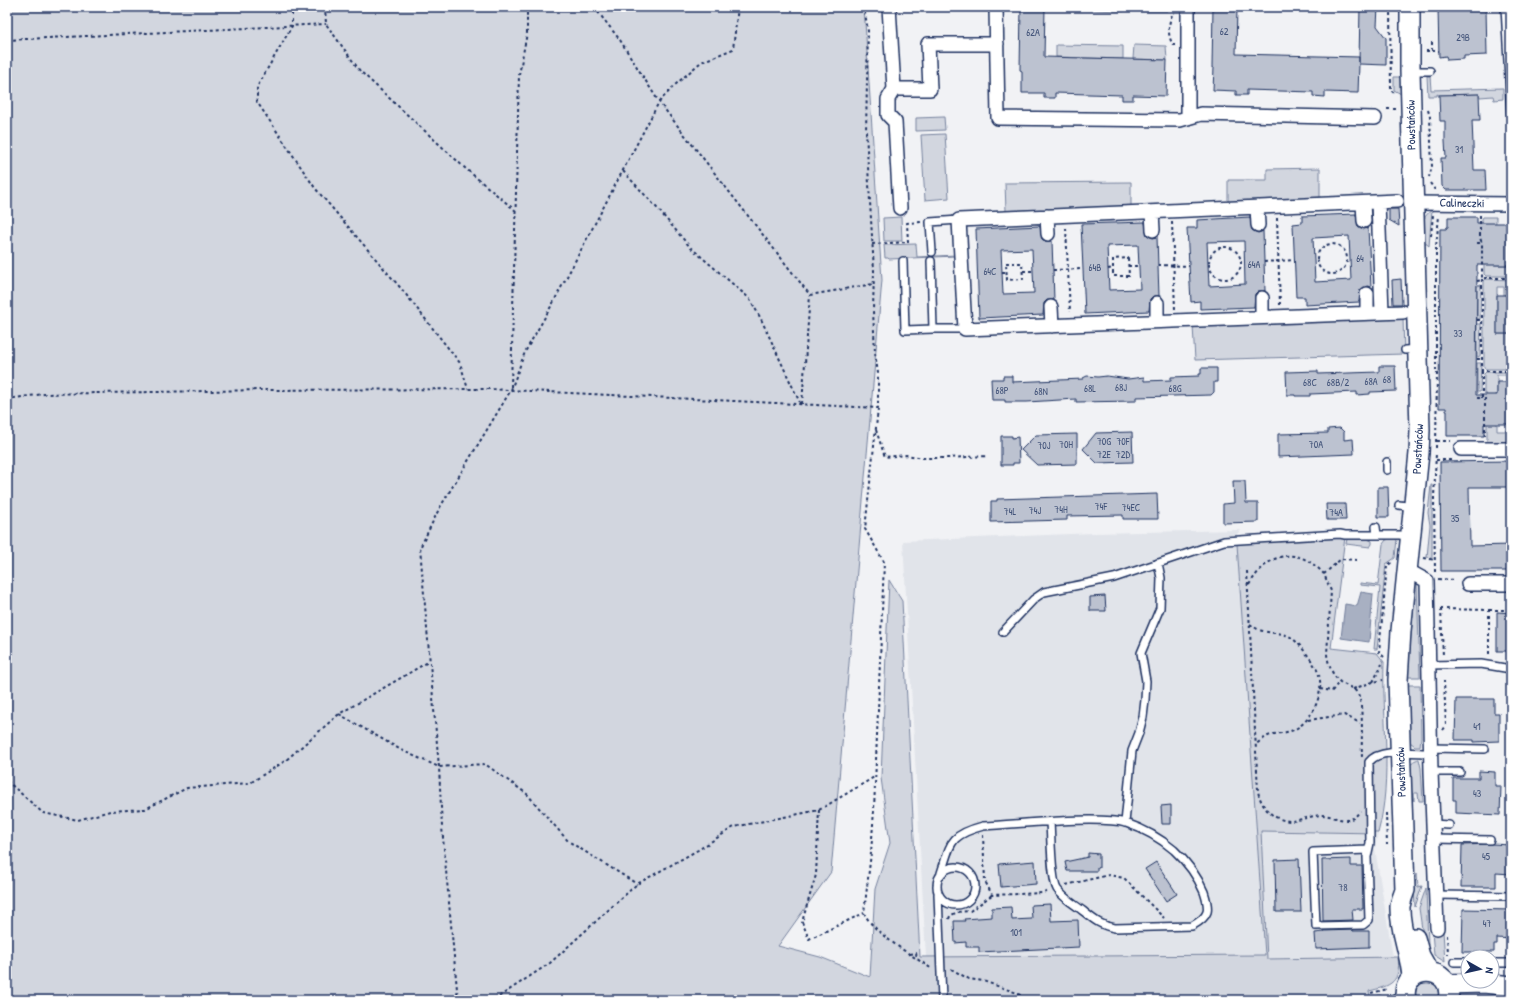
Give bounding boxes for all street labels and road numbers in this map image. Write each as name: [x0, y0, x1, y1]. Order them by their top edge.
street label: Powstańców: [1402, 99, 1419, 150]
street label: Calineczki: [1439, 194, 1485, 211]
street label: Powstańców: [1408, 423, 1427, 474]
street label: Powstańców: [1391, 746, 1410, 797]

